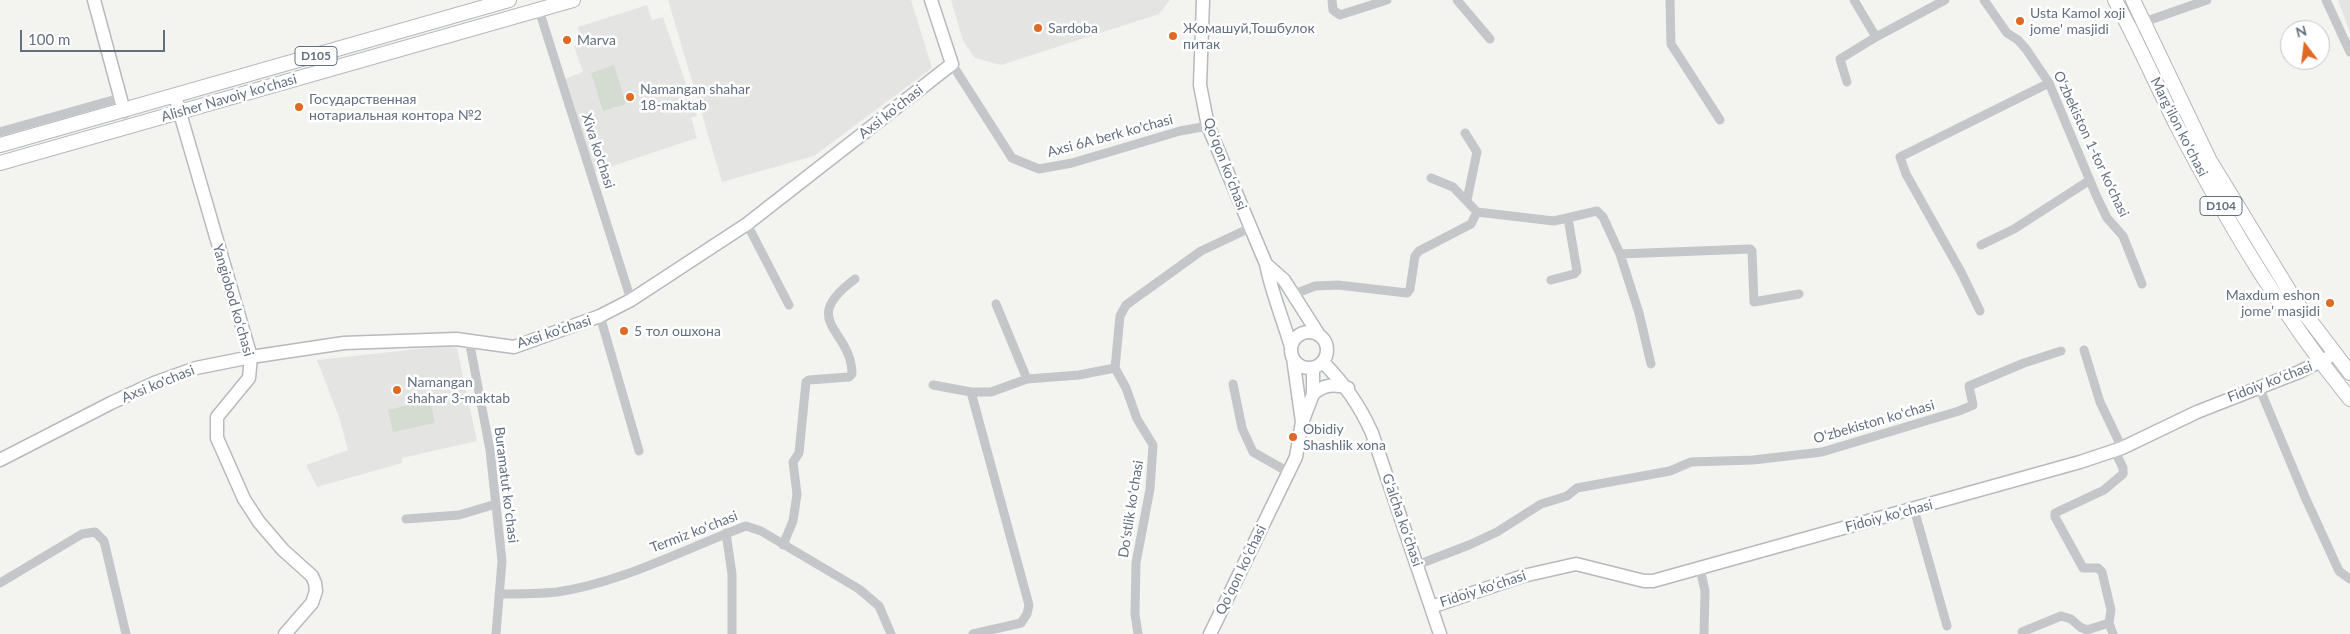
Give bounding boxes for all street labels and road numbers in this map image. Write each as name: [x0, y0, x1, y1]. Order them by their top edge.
road number: D105: [295, 46, 337, 66]
street label: O‘zbekiston 1-tor ko‘chasi: [2050, 68, 2132, 220]
street label: Alisher Navoiy ko'chasi: [159, 71, 299, 125]
street label: Margʻilon koʻchasi: [2147, 74, 2211, 180]
street label: Axsi ko'chasi: [855, 82, 927, 142]
street label: Xiva ko'chasi: [578, 111, 618, 191]
street label: Axsi 6А berk ko'chasi: [1045, 111, 1175, 161]
street label: Qoʻqon koʻchasi: [1200, 115, 1250, 213]
road number: D104: [2200, 197, 2242, 216]
street label: Yangiobod koʻchasi: [209, 242, 257, 358]
street label: Axsi ko'chasi: [515, 312, 593, 352]
street label: Fidoiy koʻchasi: [2225, 358, 2315, 406]
street label: Axsi ko'chasi: [119, 362, 197, 406]
street label: Oʻzbekiston koʻchasi: [1812, 397, 1936, 447]
street label: Buramatut koʻchasi: [491, 426, 521, 544]
street label: Doʻstlik koʻchasi: [1115, 459, 1147, 559]
street label: Gʻalcha koʻchasi: [1378, 471, 1426, 569]
street label: Fidoiy koʻchasi: [1844, 496, 1934, 536]
street label: Termiz koʻchasi: [648, 508, 740, 556]
street label: Qoʻqon koʻchasi: [1212, 522, 1270, 618]
street label: Fidoiy koʻchasi: [1438, 567, 1528, 611]

